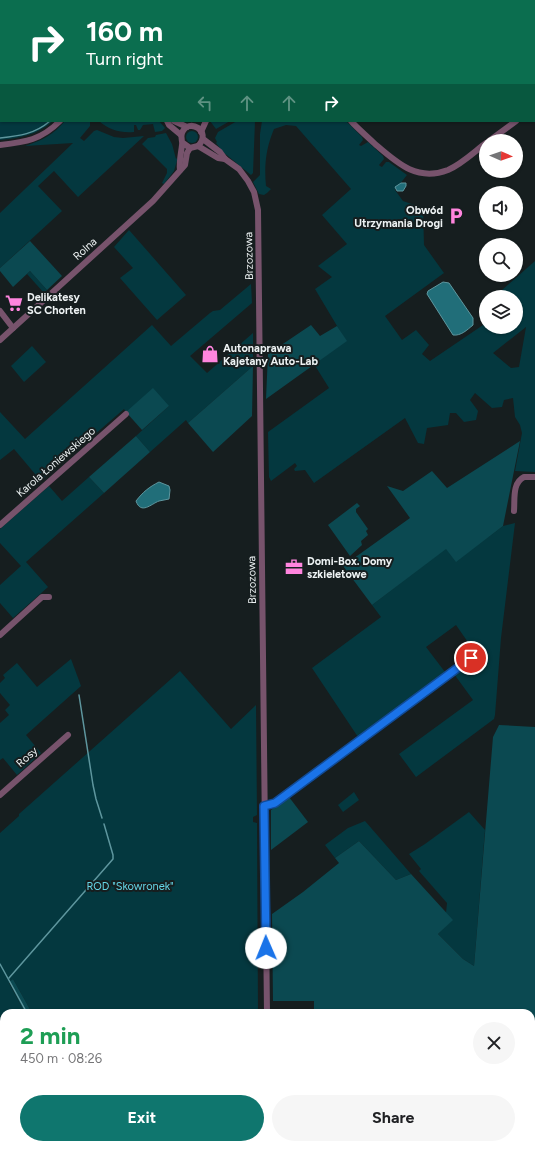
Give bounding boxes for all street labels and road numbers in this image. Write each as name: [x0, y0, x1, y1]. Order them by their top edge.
street label: Brzozowa: [242, 232, 256, 280]
street label: Rolna: [70, 235, 100, 263]
street label: Karola Łoniewskiego: [14, 424, 98, 500]
street label: Brzozowa: [245, 556, 259, 604]
street label: Rosy: [14, 744, 40, 770]

